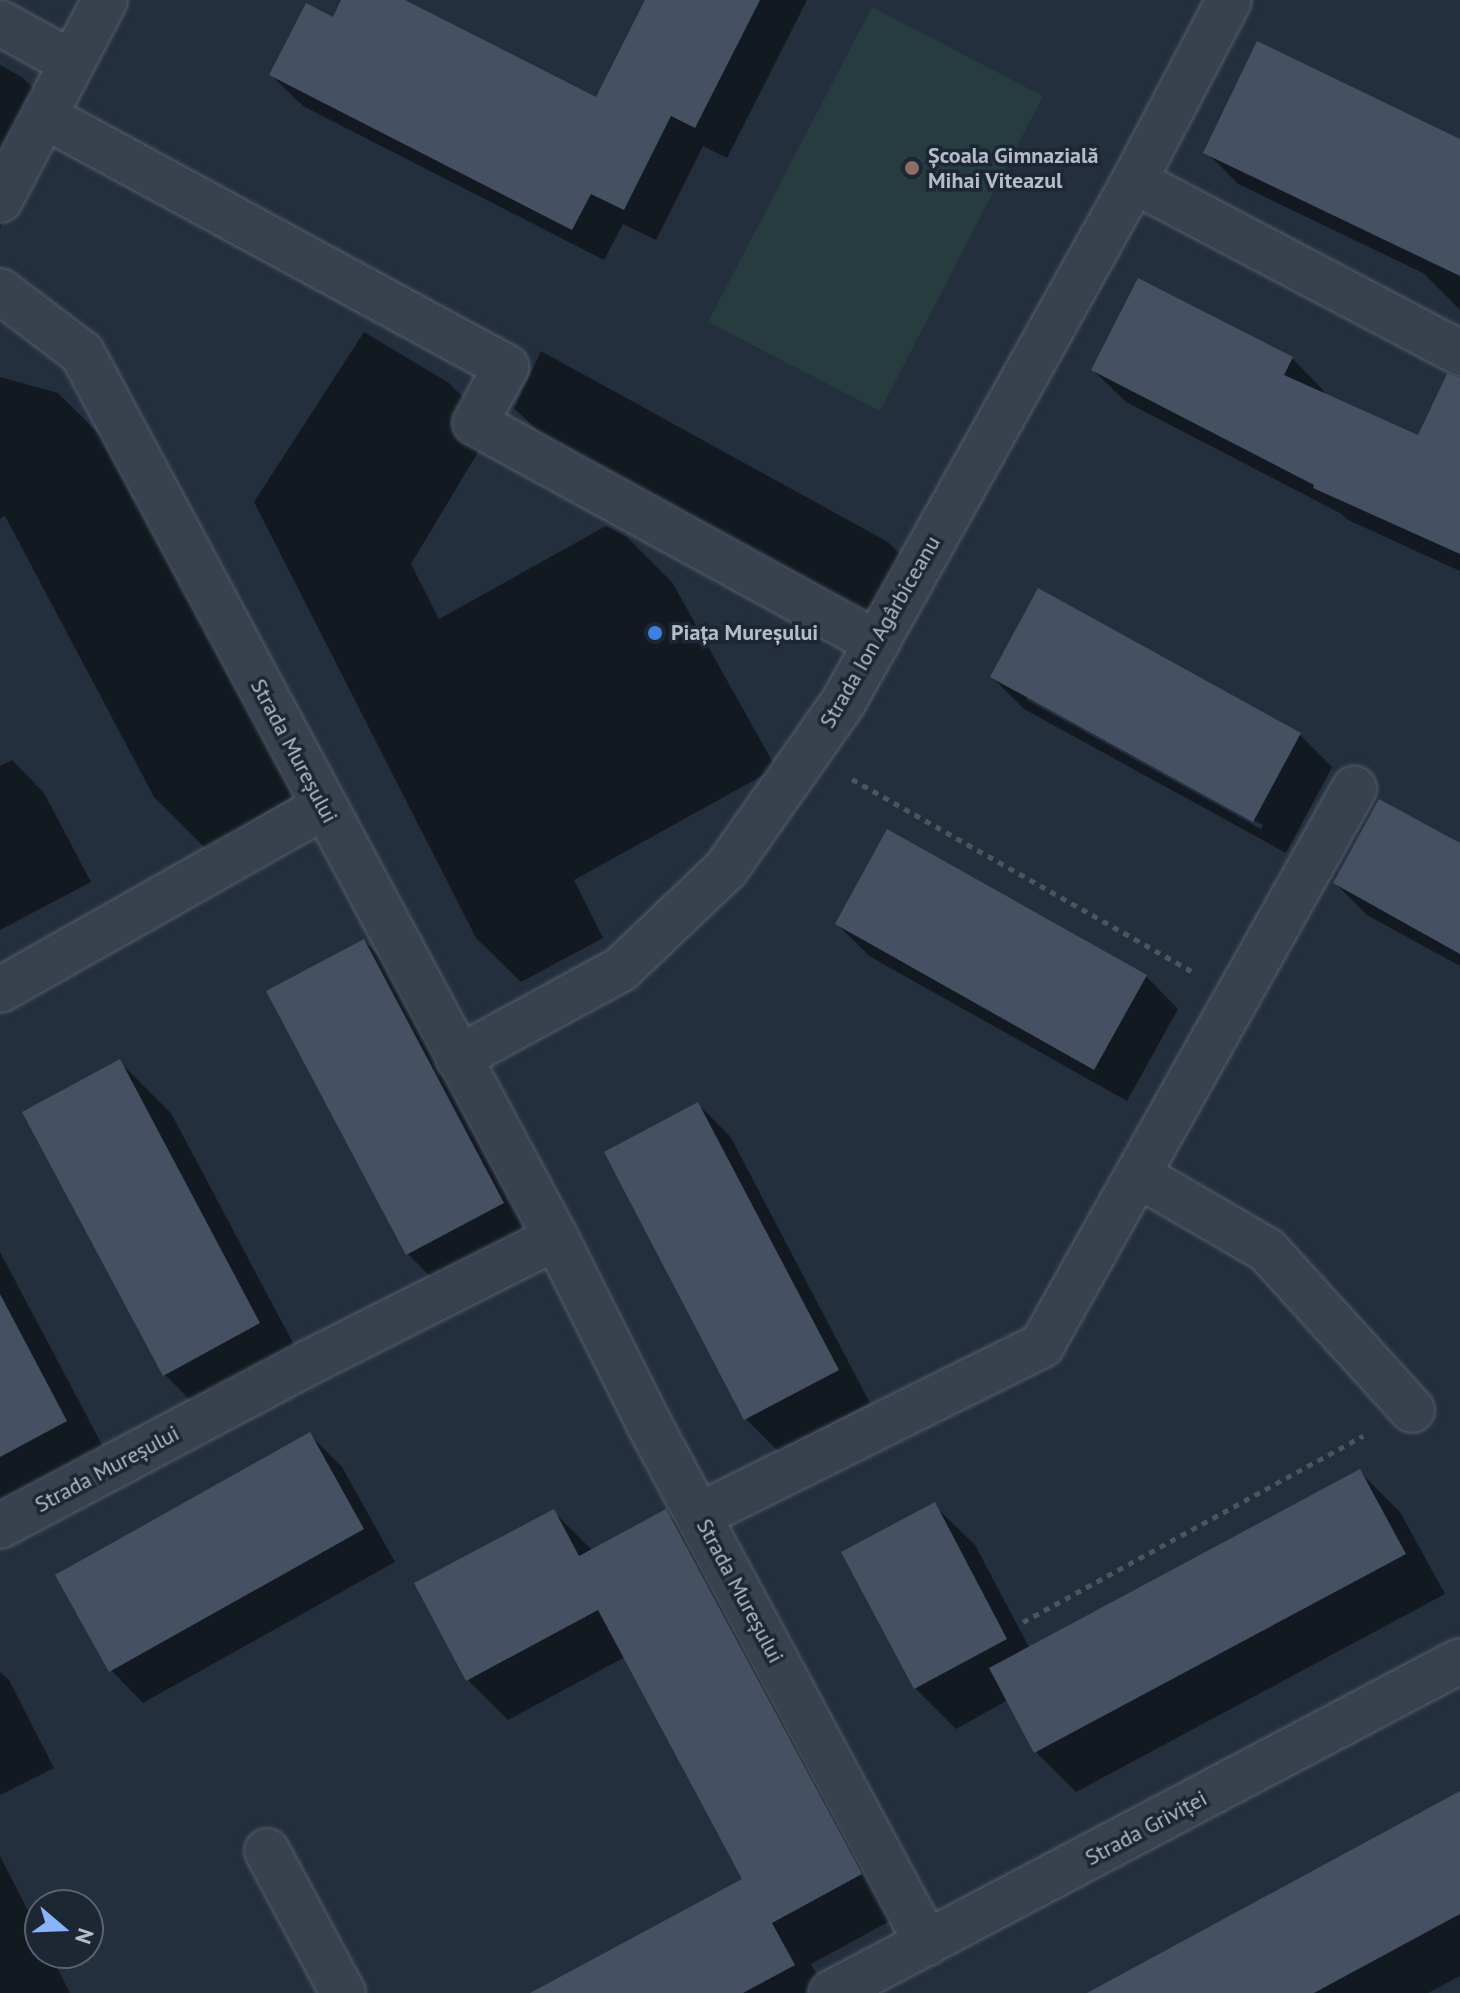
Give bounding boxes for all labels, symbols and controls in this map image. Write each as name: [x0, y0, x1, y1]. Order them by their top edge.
place label: Școala Gimnazială Mihai Viteazul: [928, 142, 1099, 194]
marker: Școala Gimnazială Mihai Viteazul: [903, 159, 921, 177]
street label: Strada Ion Agârbiceanu: [814, 531, 946, 733]
place label: Piața Mureșului: [671, 620, 818, 646]
marker: Piața Mureșului: [646, 624, 664, 642]
street label: Strada Mureșului: [245, 674, 343, 828]
street label: Strada Mureșului: [30, 1420, 184, 1518]
street label: Strada Mureșului: [691, 1514, 789, 1668]
street label: Strada Griviței: [1081, 1785, 1211, 1871]
north arrow: [24, 1889, 104, 1969]
text: N: [69, 1925, 100, 1948]

